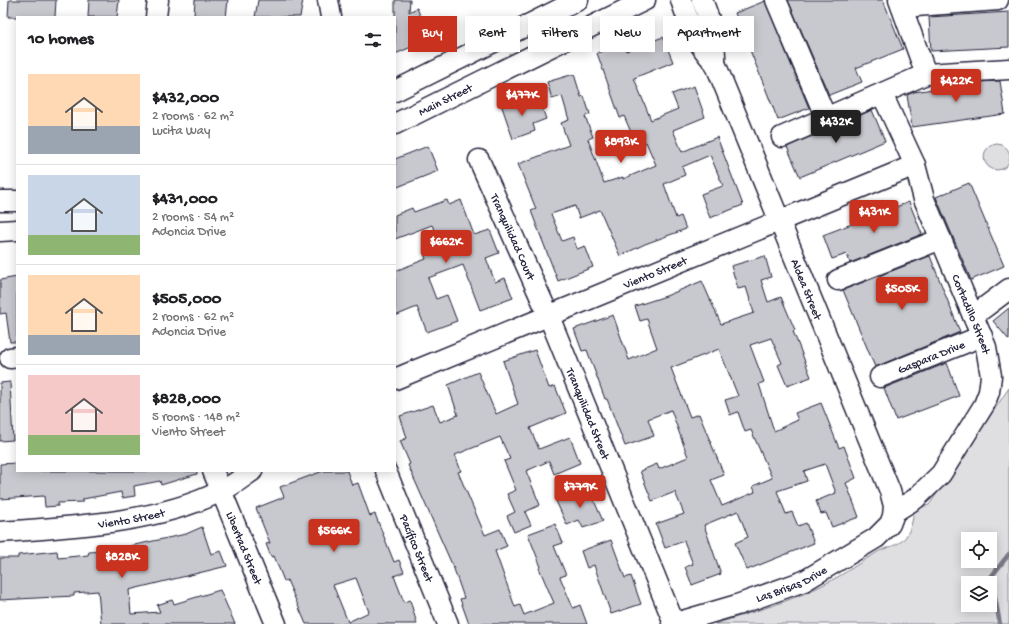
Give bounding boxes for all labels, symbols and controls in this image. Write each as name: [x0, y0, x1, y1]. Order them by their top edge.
chip: Buy: [408, 16, 457, 52]
chip: Rent: [465, 16, 520, 52]
chip: Filters: [528, 16, 592, 52]
chip: New: [600, 16, 655, 52]
chip: Apartment: [663, 16, 754, 52]
icon: filters: [362, 29, 384, 51]
text: 10 homes: [28, 30, 94, 50]
pin: $422K: [928, 69, 984, 103]
text: $422K: [940, 74, 972, 89]
street label: Main Street: [417, 81, 476, 120]
pin: $477K: [494, 83, 550, 117]
text: $477K: [506, 88, 538, 103]
text: $432,000: [152, 89, 219, 109]
icon: home: [60, 90, 108, 138]
text: 2 rooms · 62 m²: [152, 109, 234, 124]
pin: $432K: [808, 110, 864, 144]
text: $432K: [820, 115, 852, 130]
text: Lucita Way: [152, 124, 210, 139]
pin: $893K: [593, 130, 649, 164]
text: $893K: [604, 135, 638, 150]
text: $431,000: [152, 190, 218, 210]
icon: home: [60, 191, 108, 239]
street label: Tranquilidad Court: [486, 191, 537, 284]
pin: $431K: [846, 200, 902, 234]
text: $431K: [858, 205, 890, 220]
text: 2 rooms · 54 m²: [152, 210, 234, 225]
text: Adoncia Drive: [152, 225, 226, 240]
pin: $662K: [418, 230, 474, 264]
text: $662K: [430, 235, 462, 250]
street label: Viento Street: [621, 254, 690, 294]
street label: Aldea Street: [787, 257, 824, 323]
street label: Cortadillo Street: [947, 273, 992, 356]
pin: $505K: [874, 277, 930, 311]
text: $505K: [885, 282, 919, 297]
text: $505,000: [152, 290, 221, 310]
icon: home: [60, 291, 108, 339]
text: 2 rooms · 62 m²: [152, 310, 234, 325]
text: Adoncia Drive: [152, 325, 226, 340]
street label: Gaspara Drive: [896, 338, 968, 378]
street label: Tranquilidad Street: [561, 365, 612, 463]
text: $828,000: [152, 390, 221, 410]
icon: home: [60, 391, 108, 439]
text: 5 rooms · 148 m²: [152, 410, 240, 425]
text: Viento Street: [152, 425, 225, 440]
pin: $779K: [552, 475, 608, 509]
text: $779K: [563, 480, 597, 495]
street label: Viento Street: [96, 507, 167, 533]
street label: Libertad Street: [222, 510, 264, 588]
street label: Pacífico Street: [395, 512, 436, 585]
pin: $566K: [306, 519, 362, 553]
text: $566K: [317, 524, 351, 539]
map controls: [961, 532, 997, 612]
button: locate: [961, 532, 997, 568]
pin: $828K: [94, 545, 150, 579]
text: $828K: [105, 550, 139, 565]
street label: Las Brisas Drive: [754, 563, 831, 607]
button: layers: [961, 576, 997, 612]

